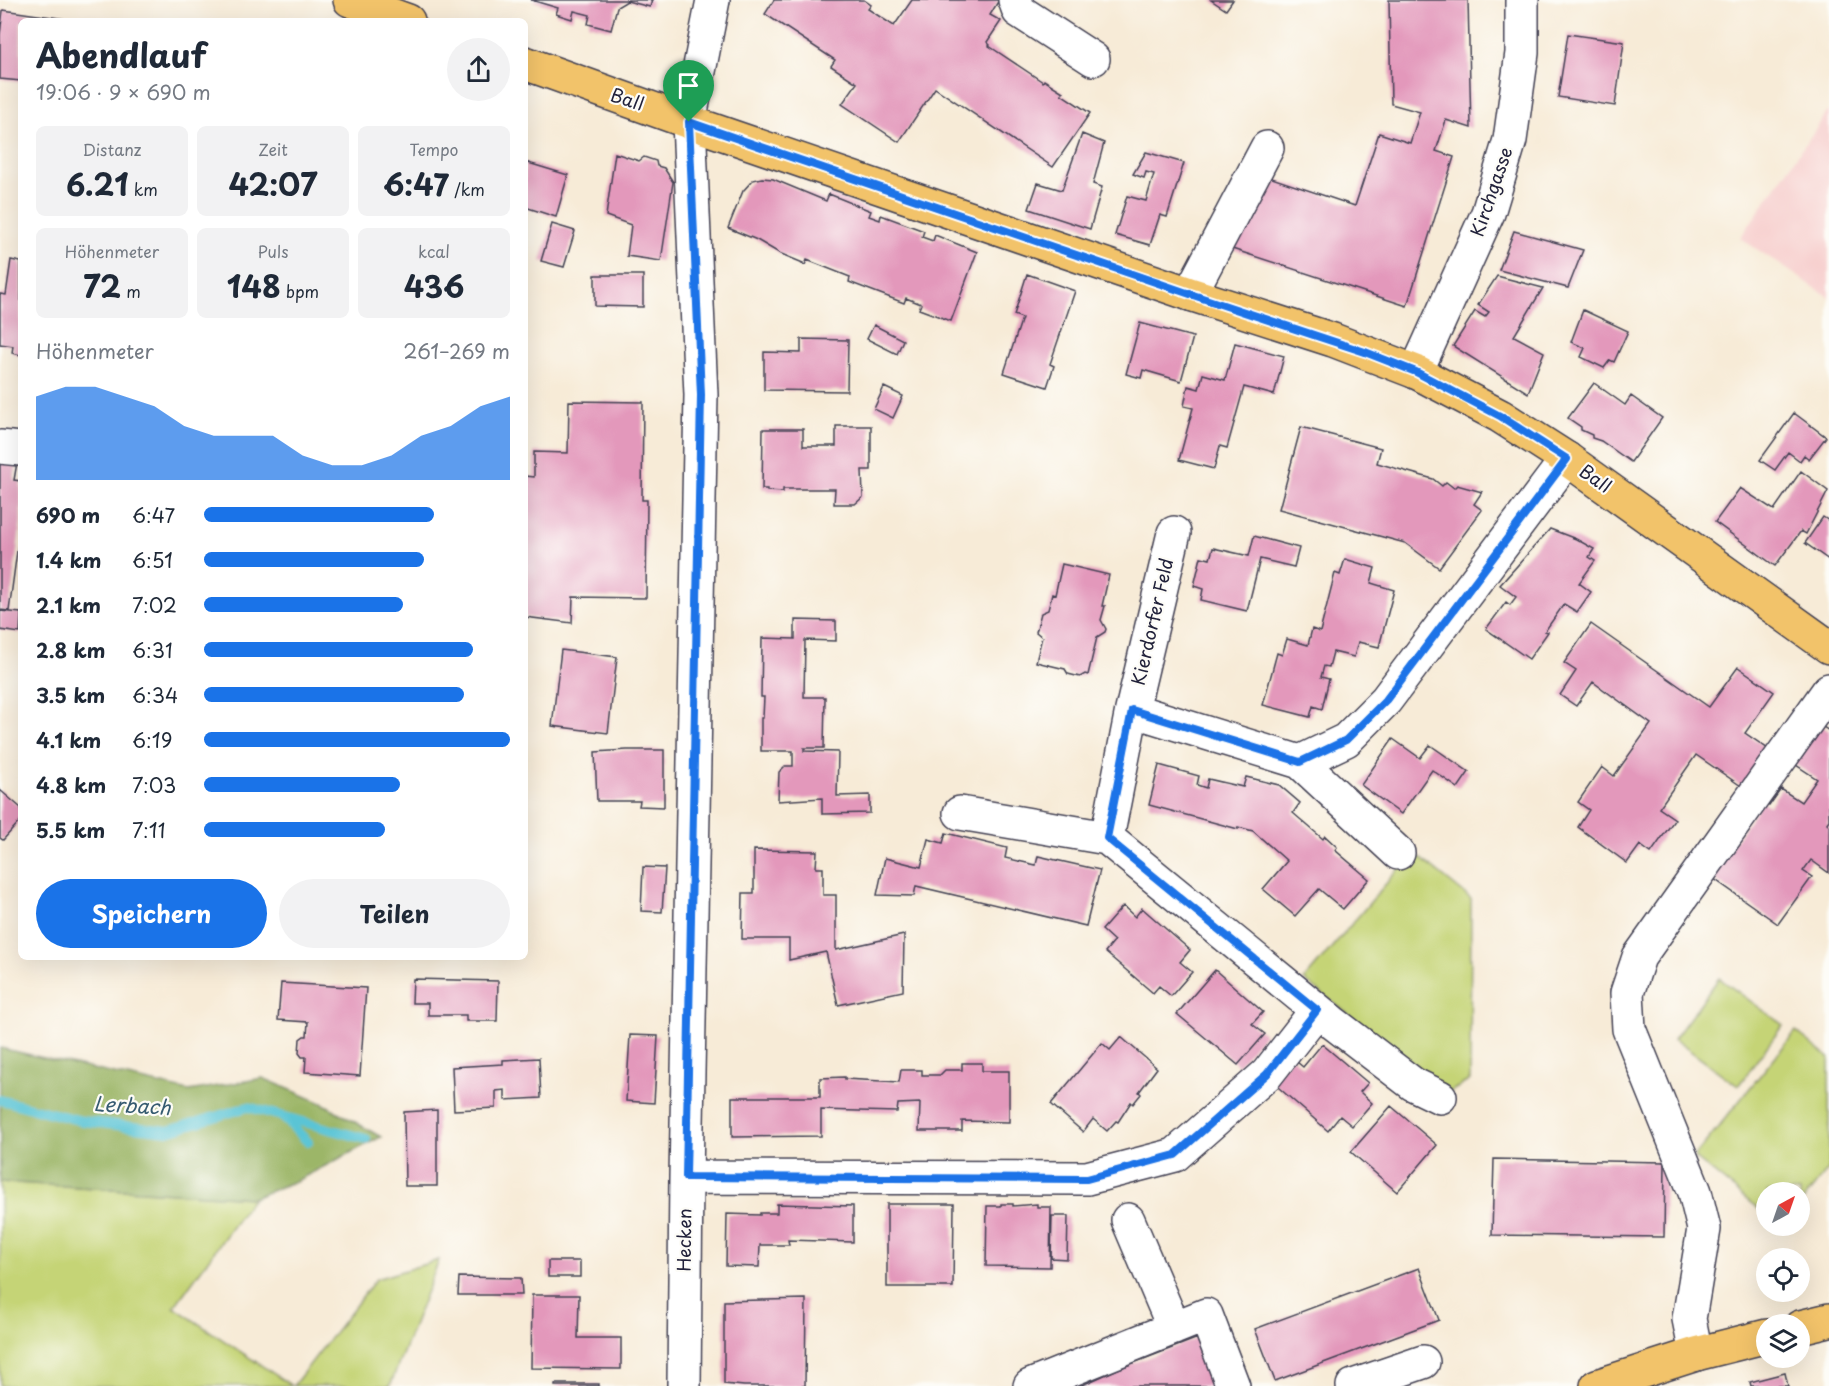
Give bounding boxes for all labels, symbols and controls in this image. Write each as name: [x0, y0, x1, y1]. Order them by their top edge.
text: Abendlauf: [36, 29, 207, 79]
button: share: [447, 38, 510, 101]
pin: [663, 60, 714, 122]
icon: arrive: [672, 69, 705, 102]
text: 19:06 · 9 × 690 m: [36, 77, 211, 107]
street label: Ball: [607, 80, 648, 117]
text: Distanz: [83, 137, 141, 161]
text: Zeit: [258, 137, 288, 161]
text: Tempo: [410, 137, 458, 161]
street label: Kirchgasse: [1463, 143, 1518, 240]
text: 6.21: [66, 161, 129, 206]
text: 42:07: [229, 161, 317, 206]
text: 6:47: [383, 161, 449, 206]
text: km: [129, 177, 158, 201]
text: /km: [449, 177, 485, 201]
text: Höhenmeter: [65, 239, 159, 263]
text: Puls: [258, 239, 288, 263]
text: kcal: [418, 239, 450, 263]
text: 72: [83, 263, 121, 308]
text: 148: [227, 263, 281, 308]
text: 436: [404, 263, 464, 308]
text: m: [121, 279, 141, 303]
text: bpm: [281, 279, 319, 303]
text: Höhenmeter: [36, 336, 154, 366]
text: 261–269 m: [403, 336, 510, 366]
street label: Ball: [1574, 457, 1617, 499]
text: 690 m: [36, 500, 100, 530]
text: 6:47: [132, 500, 175, 530]
text: 1.4 km: [36, 545, 102, 575]
text: 6:51: [132, 545, 173, 575]
street label: Kierdorfer Feld: [1124, 555, 1179, 688]
text: 2.1 km: [36, 590, 101, 620]
text: 7:02: [132, 590, 177, 620]
text: 2.8 km: [36, 635, 105, 665]
text: 6:31: [132, 635, 173, 665]
text: 3.5 km: [36, 680, 105, 710]
text: 6:34: [132, 680, 178, 710]
text: 4.1 km: [36, 725, 101, 755]
text: 6:19: [132, 725, 172, 755]
text: 4.8 km: [36, 770, 106, 800]
text: 7:03: [132, 770, 176, 800]
text: 5.5 km: [36, 815, 105, 845]
text: 7:11: [132, 815, 166, 845]
button: Speichern: [36, 879, 267, 948]
button: Teilen: [279, 879, 510, 948]
water label: Lerbach: [93, 1088, 172, 1122]
north arrow: [1756, 1182, 1810, 1236]
map controls: [1756, 1182, 1810, 1368]
street label: Hecken: [669, 1208, 698, 1272]
button: locate: [1756, 1248, 1810, 1302]
button: layers: [1756, 1314, 1810, 1368]

